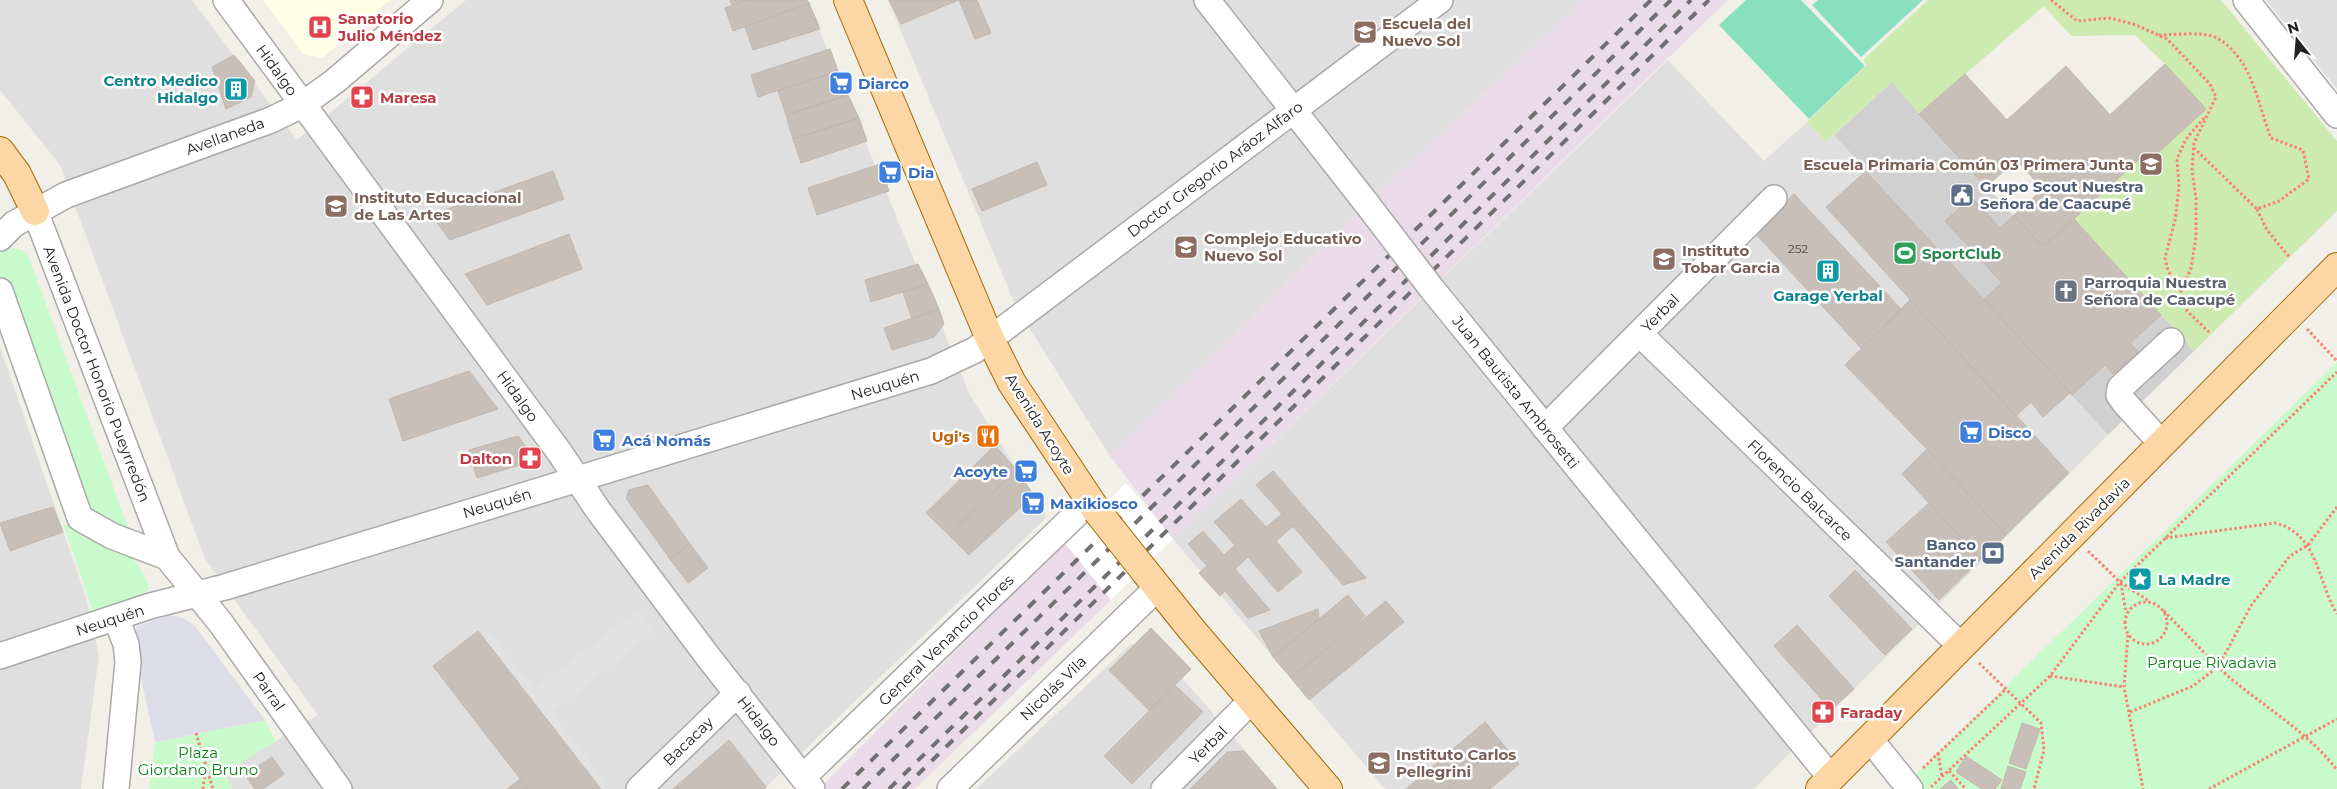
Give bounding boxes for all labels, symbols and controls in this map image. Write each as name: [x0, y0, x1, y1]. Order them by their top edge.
place label: Sanatorio Julio Méndez: [337, 9, 442, 45]
hospital icon: Sanatorio Julio Méndez: [307, 14, 333, 40]
place label: Escuela del Nuevo Sol: [1382, 14, 1471, 50]
north arrow: [2272, 15, 2322, 65]
text: N: [2285, 17, 2301, 38]
school or university icon: Escuela del Nuevo Sol: [1352, 19, 1378, 45]
street label: Hidalgo: [252, 41, 302, 99]
supermarket icon: Diarco: [828, 70, 854, 96]
place label: Centro Medico Hidalgo: [103, 71, 218, 107]
place label: Diarco: [858, 74, 909, 93]
building icon: Centro Medico Hidalgo: [223, 76, 249, 102]
pharmacy icon: Maresa: [349, 84, 375, 110]
place label: Maresa: [380, 88, 437, 107]
street label: Doctor Gregorio Aráoz Alfaro: [1124, 97, 1306, 241]
street label: Avellaneda: [183, 113, 267, 159]
school or university icon: Escuela Primaria Común 03 Primera Junta: [2138, 151, 2164, 177]
place label: Escuela Primaria Común 03 Primera Junta: [1803, 155, 2134, 174]
supermarket icon: Dia: [877, 159, 903, 185]
place label: Dia: [908, 163, 934, 182]
place label: Grupo Scout Nuestra Señora de Caacupé: [1980, 177, 2144, 213]
public building icon: Grupo Scout Nuestra Señora de Caacupé: [1949, 182, 1975, 208]
place label: Instituto Educacional de Las Artes: [354, 188, 522, 224]
school or university icon: Instituto Educacional de Las Artes: [323, 193, 349, 219]
place label: Complejo Educativo Nuevo Sol: [1204, 229, 1362, 265]
school or university icon: Complejo Educativo Nuevo Sol: [1173, 234, 1199, 260]
sports icon: SportClub: [1892, 240, 1918, 266]
place label: Instituto Tobar Garcia: [1682, 241, 1780, 277]
house number: 252: [1788, 241, 1808, 256]
street label: Avenida Doctor Honorio Pueyrredón: [39, 243, 155, 505]
place label: SportClub: [1922, 244, 2001, 263]
school or university icon: Instituto Tobar Garcia: [1651, 246, 1677, 272]
building icon: Garage Yerbal: [1815, 258, 1841, 284]
place label: Parroquia Nuestra Señora de Caacupé: [2084, 273, 2235, 309]
church icon: Parroquia Nuestra Señora de Caacupé: [2053, 278, 2079, 304]
place label: Garage Yerbal: [1773, 286, 1883, 305]
street label: Yerbal: [1637, 290, 1683, 336]
street label: Juan Bautista Ambrosetti: [1448, 311, 1584, 472]
street label: Neuquén: [848, 366, 922, 404]
street label: Hidalgo: [493, 367, 543, 425]
street label: Avenida Acoyte: [1001, 370, 1079, 478]
supermarket icon: Disco: [1958, 419, 1984, 445]
restaurant icon: Ugi's: [975, 423, 1001, 449]
place label: Disco: [1988, 423, 2032, 442]
supermarket icon: Acá Nomás: [591, 427, 617, 453]
place label: Ugi's: [932, 427, 970, 446]
place label: Acá Nomás: [621, 431, 711, 450]
street label: Florencio Balcarce: [1744, 435, 1856, 545]
pharmacy icon: Dalton: [517, 445, 543, 471]
place label: Dalton: [459, 449, 512, 468]
supermarket icon: Acoyte: [1013, 458, 1039, 484]
place label: Acoyte: [952, 462, 1008, 481]
street label: Avenida Rivadavia: [2024, 473, 2134, 583]
street label: Neuquén: [460, 484, 534, 522]
supermarket icon: Maxikiosco: [1020, 490, 1046, 516]
place label: Maxikiosco: [1050, 494, 1138, 513]
place label: Banco Santander: [1895, 535, 1977, 571]
bank icon: Banco Santander: [1980, 540, 2006, 566]
place icon: La Madre: [2127, 566, 2153, 592]
street label: General Venancio Flores: [874, 570, 1018, 710]
place label: La Madre: [2158, 570, 2230, 589]
street label: Neuquén: [73, 600, 147, 640]
street label: Nicolás Vila: [1016, 652, 1090, 724]
park label: Parque Rivadavia: [2147, 653, 2277, 672]
street label: Parral: [249, 668, 289, 714]
street label: Hidalgo: [733, 692, 785, 750]
pharmacy icon: Faraday: [1810, 699, 1836, 725]
place label: Faraday: [1840, 703, 1903, 722]
street label: Bacacay: [659, 712, 718, 770]
street label: Yerbal: [1185, 722, 1231, 768]
park label: Plaza Giordano Bruno: [138, 743, 258, 779]
place label: Instituto Carlos Pellegrini: [1396, 745, 1516, 781]
school or university icon: Instituto Carlos Pellegrini: [1366, 750, 1392, 776]

